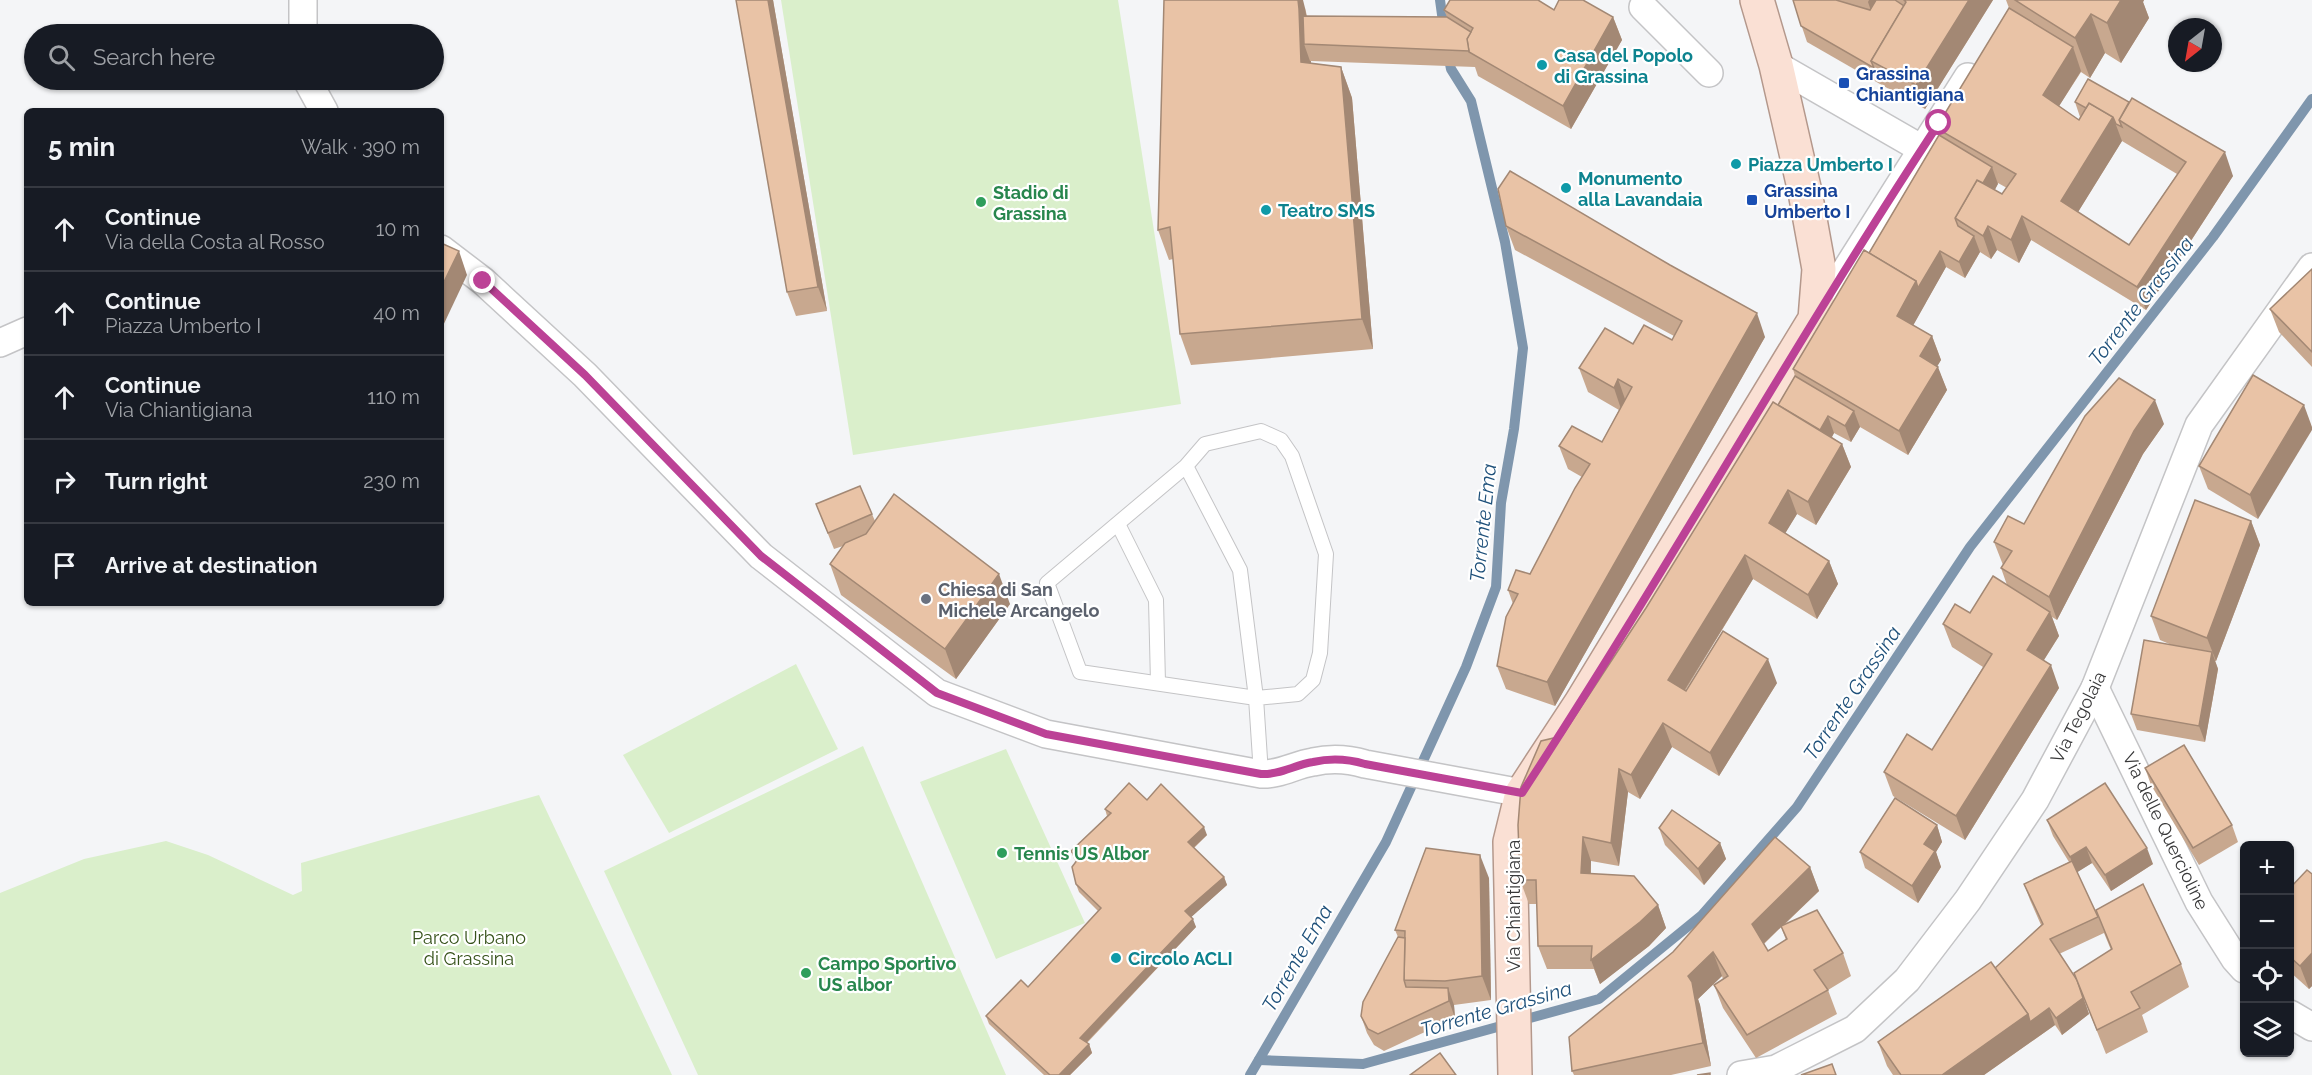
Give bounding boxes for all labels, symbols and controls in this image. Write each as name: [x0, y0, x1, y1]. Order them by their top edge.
north arrow: [2168, 18, 2222, 72]
search box: [24, 24, 444, 90]
icon: search: [45, 41, 78, 74]
text: Search here: [93, 44, 215, 70]
place label: Casa del Popolo di Grassina: [1554, 45, 1693, 87]
marker: Casa del Popolo di Grassina: [1535, 58, 1549, 72]
place label: Grassina Chiantigiana: [1856, 63, 1964, 105]
marker: Grassina Chiantigiana: [1837, 76, 1851, 90]
route start: [1925, 109, 1951, 135]
text: 5 min: [48, 132, 115, 162]
text: Walk · 390 m: [301, 135, 420, 159]
place label: Piazza Umberto I: [1748, 154, 1893, 175]
marker: Piazza Umberto I: [1729, 157, 1743, 171]
place label: Monumento alla Lavandaia: [1578, 168, 1703, 210]
place label: Grassina Umberto I: [1764, 180, 1850, 222]
marker: Monumento alla Lavandaia: [1559, 181, 1573, 195]
place label: Stadio di Grassina: [993, 182, 1069, 224]
marker: Grassina Umberto I: [1745, 193, 1759, 207]
marker: Stadio di Grassina: [974, 195, 988, 209]
place label: Teatro SMS: [1278, 200, 1375, 221]
marker: Teatro SMS: [1259, 203, 1273, 217]
text: Continue: [105, 204, 201, 230]
icon: ahead: [48, 213, 81, 246]
text: 10 m: [376, 217, 420, 241]
text: Via della Costa al Rosso: [105, 230, 325, 254]
water label: Torrente Grassina: [2083, 232, 2199, 370]
route end: [469, 267, 495, 293]
text: Continue: [105, 288, 201, 314]
icon: ahead: [48, 297, 81, 330]
text: 40 m: [373, 301, 420, 325]
text: Piazza Umberto I: [105, 314, 261, 338]
text: Continue: [105, 372, 201, 398]
icon: ahead: [48, 381, 81, 414]
text: 110 m: [367, 385, 420, 409]
text: Via Chiantigiana: [105, 398, 252, 422]
water label: Torrente Ema: [1465, 462, 1501, 584]
icon: right: [48, 465, 81, 498]
text: Turn right: [105, 468, 208, 494]
text: 230 m: [363, 469, 420, 493]
icon: arrive: [48, 549, 81, 582]
text: Arrive at destination: [105, 552, 318, 578]
place label: Chiesa di San Michele Arcangelo: [938, 579, 1099, 621]
marker: Chiesa di San Michele Arcangelo: [919, 592, 933, 606]
water label: Torrente Grassina: [1798, 621, 1906, 765]
street label: Via Tegolaia: [2046, 668, 2110, 766]
street label: Via delle Quercioline: [2119, 749, 2213, 913]
street label: Via Chiantigiana: [1503, 840, 1524, 972]
map controls: [2240, 841, 2294, 1057]
button: +: [2240, 841, 2294, 895]
place label: Tennis US Albor: [1014, 843, 1149, 864]
marker: Tennis US Albor: [995, 846, 1009, 860]
button: −: [2240, 895, 2294, 949]
water label: Torrente Ema: [1257, 900, 1337, 1016]
park label: Parco Urbano di Grassina: [412, 927, 526, 969]
place label: Circolo ACLI: [1128, 948, 1233, 969]
button: locate: [2240, 949, 2294, 1003]
marker: Circolo ACLI: [1109, 951, 1123, 965]
place label: Campo Sportivo US albor: [818, 953, 956, 995]
marker: Campo Sportivo US albor: [799, 966, 813, 980]
water label: Torrente Grassina: [1417, 976, 1575, 1042]
button: layers: [2240, 1003, 2294, 1057]

